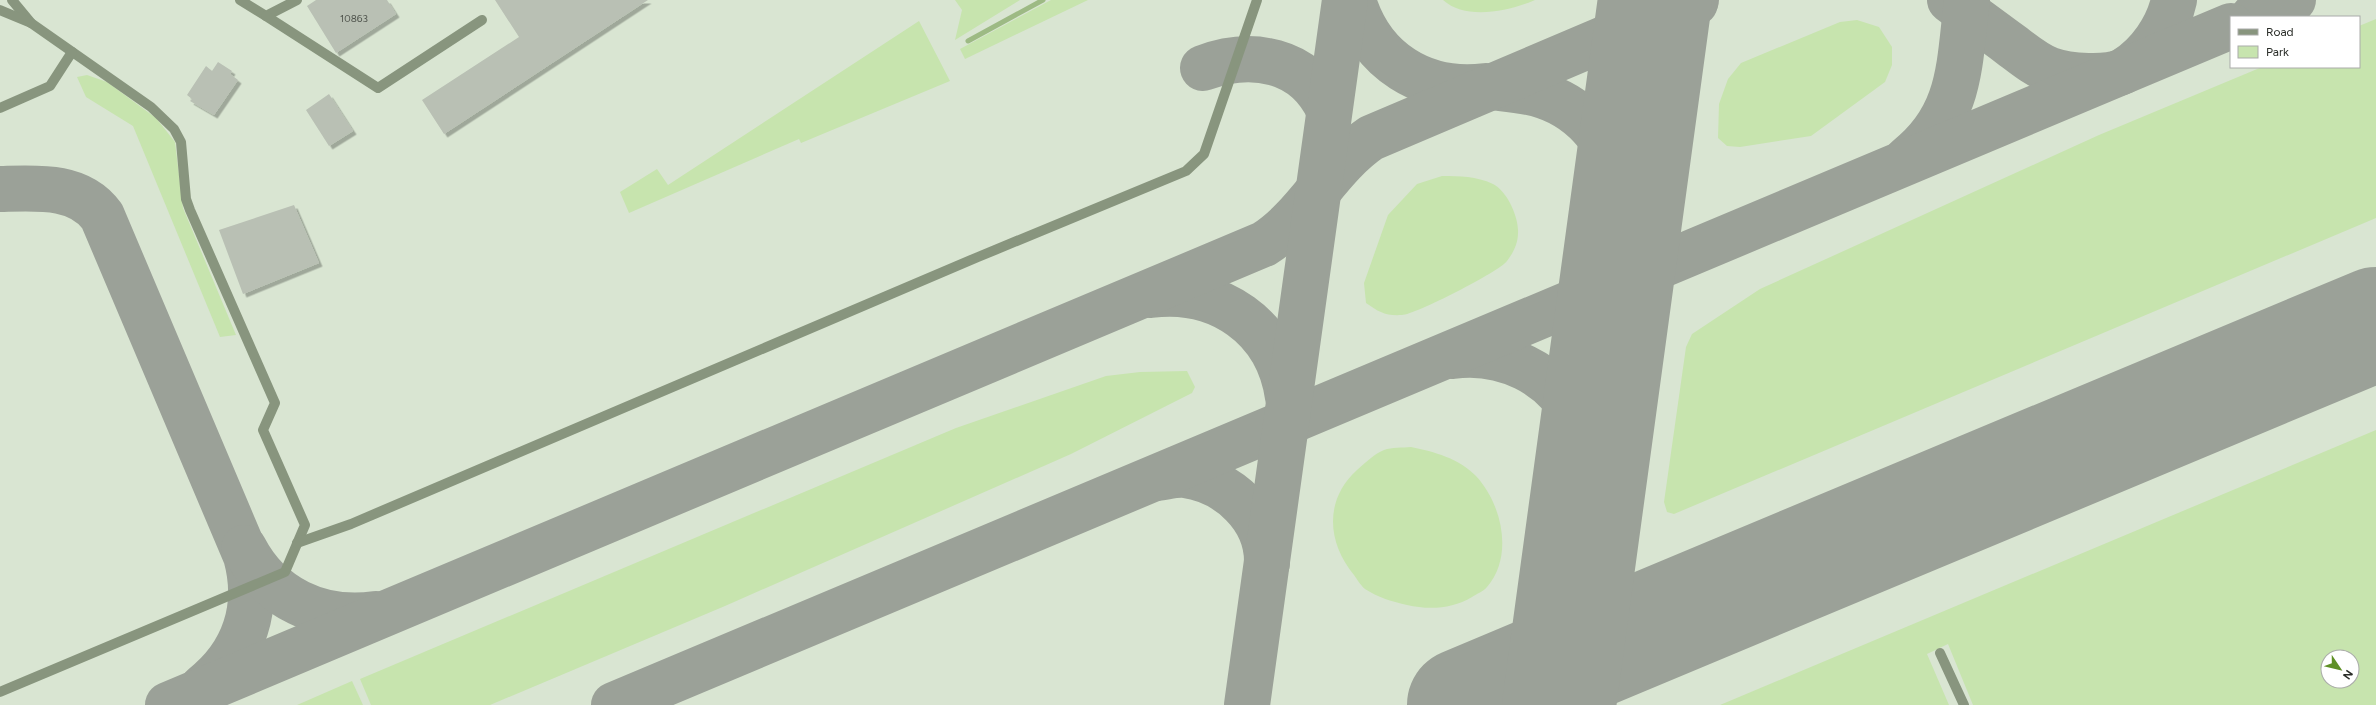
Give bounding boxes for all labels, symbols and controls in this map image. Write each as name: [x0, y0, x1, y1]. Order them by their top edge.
house number: 10863: [340, 12, 368, 25]
legend: [2230, 16, 2360, 68]
text: Road: [2266, 25, 2294, 39]
text: Park: [2266, 45, 2289, 59]
north arrow: [2320, 649, 2360, 689]
text: N: [2340, 667, 2356, 682]

